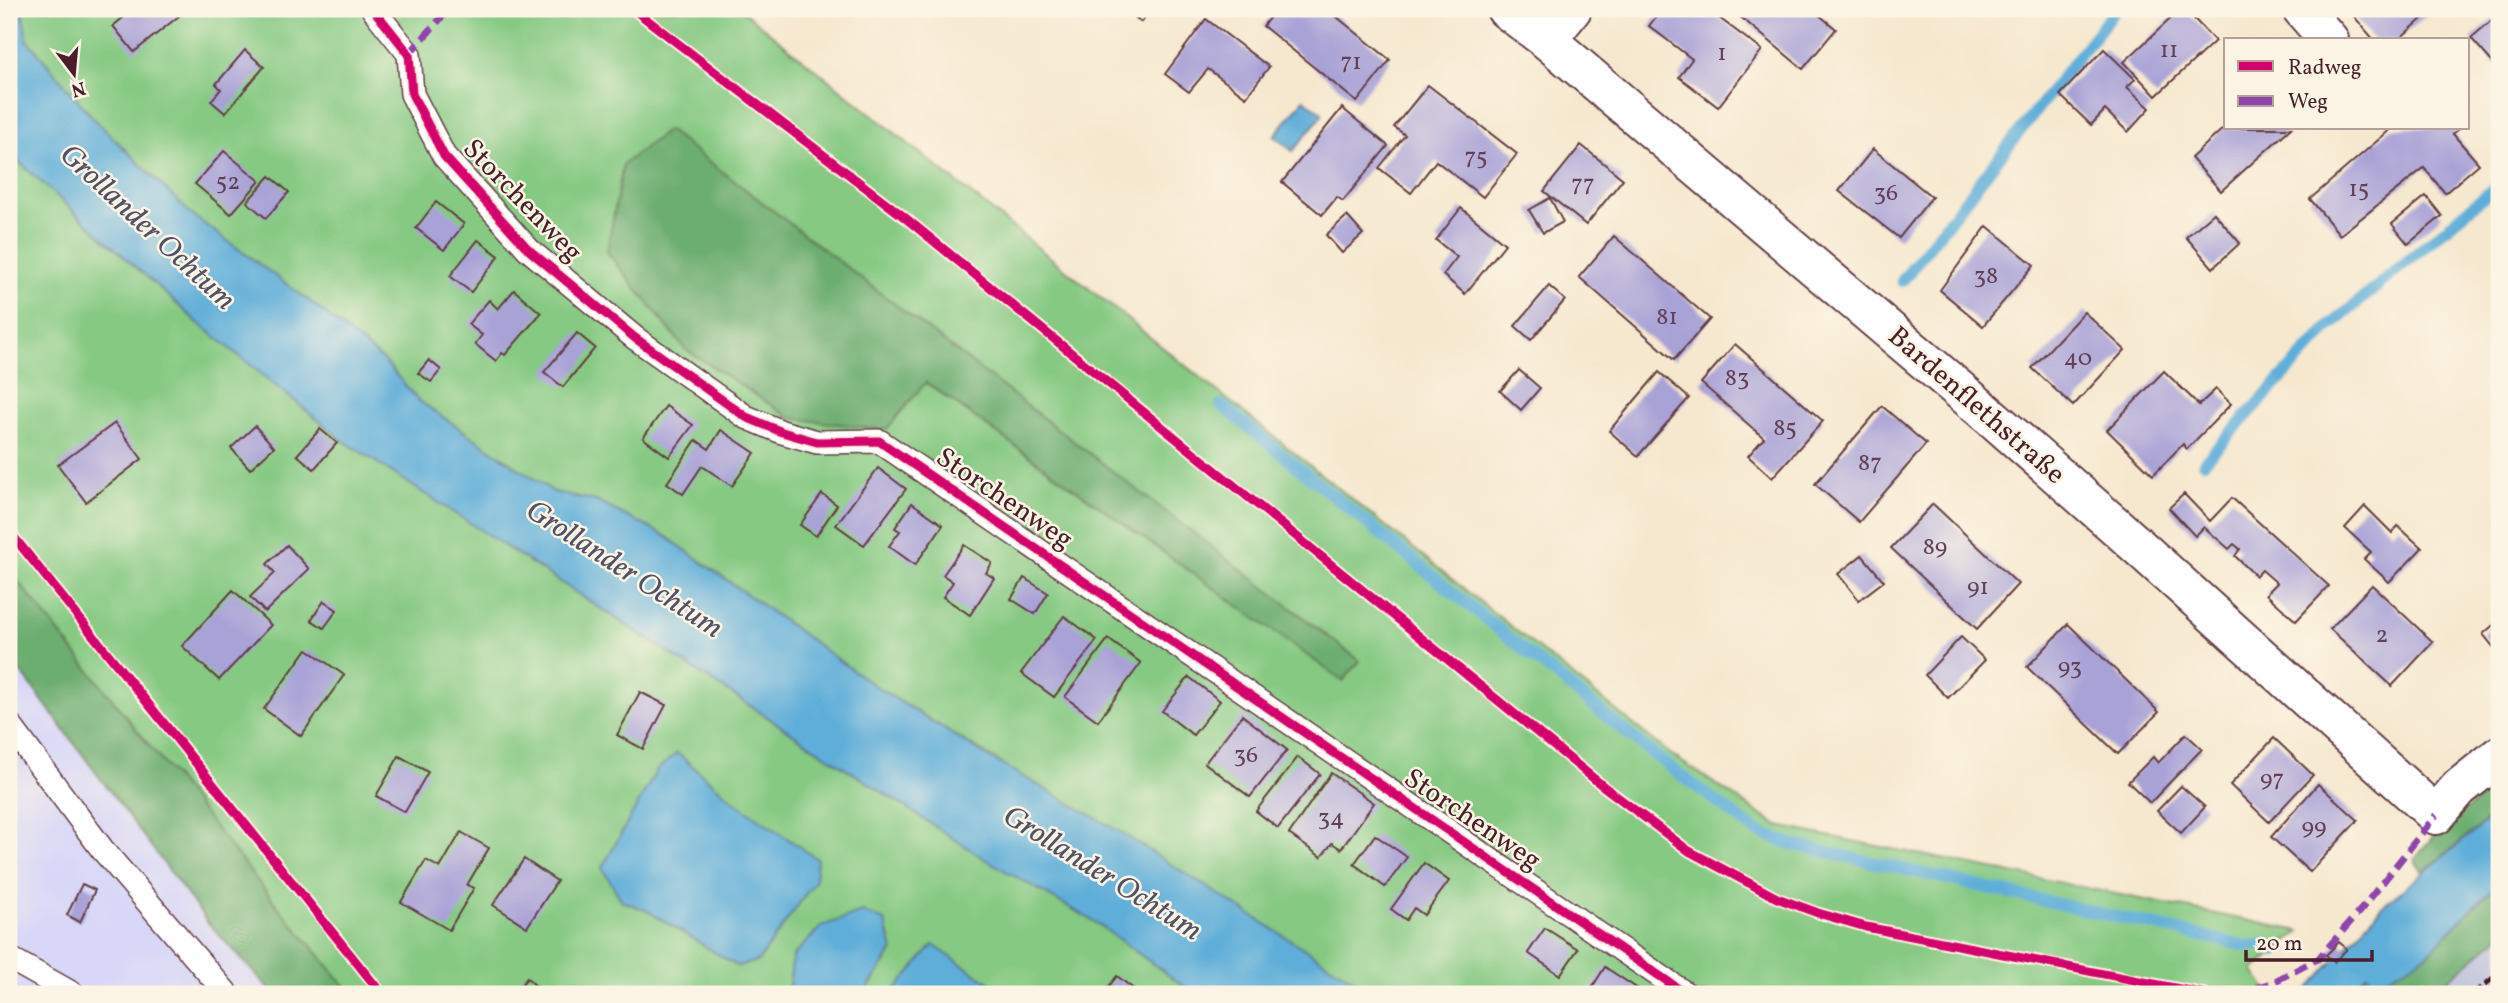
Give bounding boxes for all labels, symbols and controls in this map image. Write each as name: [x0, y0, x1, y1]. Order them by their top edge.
house number: 11: [2160, 34, 2178, 68]
house number: 1: [1717, 37, 1727, 71]
north arrow: [38, 38, 108, 108]
legend: [2224, 38, 2470, 130]
house number: 71: [1341, 46, 1361, 80]
text: Radweg: [2288, 54, 2361, 83]
text: N: [68, 74, 88, 103]
text: Weg: [2288, 88, 2328, 117]
street label: Storchenweg: [453, 131, 591, 271]
water label: Grollander Ochtum: [50, 135, 244, 321]
house number: 75: [1464, 141, 1488, 175]
house number: 52: [216, 166, 240, 200]
house number: 77: [1571, 168, 1595, 202]
house number: 15: [2349, 173, 2369, 207]
house number: 36: [1874, 177, 1898, 211]
house number: 38: [1974, 260, 1998, 294]
house number: 81: [1656, 301, 1678, 335]
street label: Bardenflethstraße: [1879, 318, 2073, 494]
house number: 40: [2064, 342, 2092, 376]
house number: 83: [1725, 362, 1749, 396]
house number: 85: [1773, 412, 1797, 446]
street label: Storchenweg: [928, 439, 1080, 559]
house number: 87: [1858, 447, 1882, 481]
water label: Grollander Ochtum: [517, 490, 731, 650]
house number: 89: [1923, 531, 1947, 565]
house number: 91: [1967, 571, 1989, 605]
house number: 2: [2376, 619, 2388, 653]
house number: 93: [2058, 651, 2082, 685]
house number: 36: [1234, 739, 1258, 773]
street label: Storchenweg: [1396, 760, 1548, 880]
house number: 97: [2260, 763, 2284, 797]
water label: Grollander Ochtum: [994, 796, 1210, 952]
house number: 34: [1318, 802, 1344, 836]
house number: 99: [2301, 811, 2327, 845]
scale bar: [2246, 919, 2372, 963]
text: 20 m: [2256, 930, 2302, 959]

